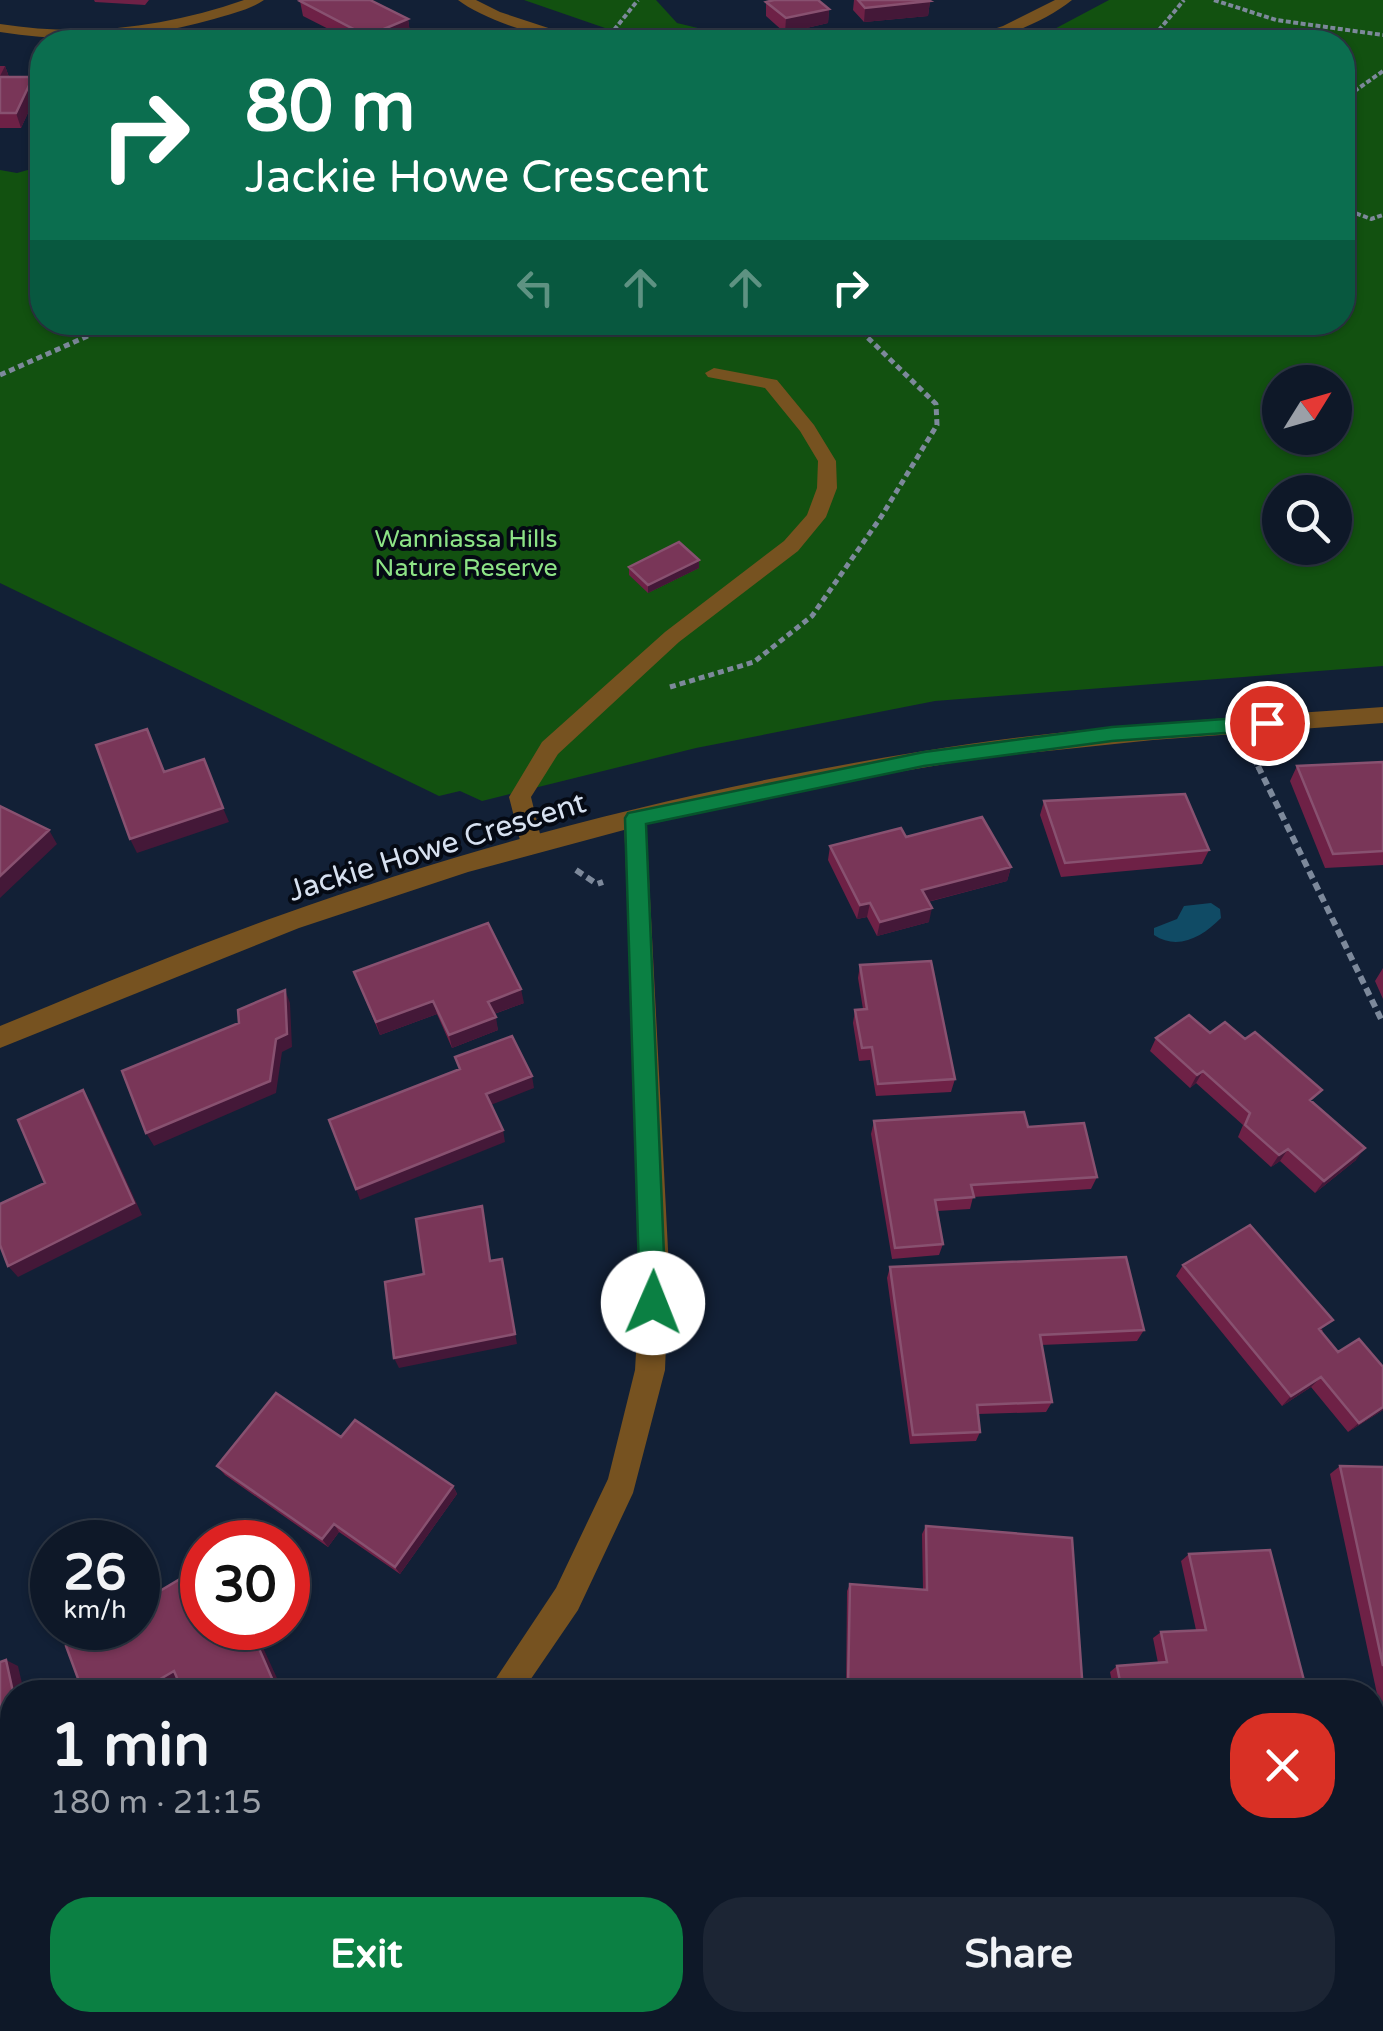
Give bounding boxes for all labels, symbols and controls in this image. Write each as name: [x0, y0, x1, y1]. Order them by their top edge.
text: 80 m: [245, 66, 415, 150]
icon: right: [80, 70, 210, 200]
text: Jackie Howe Crescent: [245, 151, 709, 205]
icon: left: [508, 260, 563, 315]
icon: ahead: [613, 260, 668, 315]
icon: ahead: [718, 260, 773, 315]
icon: right: [823, 260, 878, 315]
north arrow: [1262, 365, 1352, 455]
map controls: [1262, 365, 1352, 565]
button: search: [1262, 475, 1352, 565]
park label: Wanniassa Hills Nature Reserve: [374, 524, 558, 583]
pin: [1225, 681, 1310, 766]
icon: arrive: [1240, 696, 1295, 751]
street label: Jackie Howe Crescent: [284, 784, 590, 910]
position arrow: [601, 1251, 705, 1355]
speed limit sign: 30: [180, 1520, 310, 1650]
text: 26: [64, 1543, 126, 1603]
text: km/h: [64, 1595, 126, 1625]
text: 1 min: [50, 1710, 210, 1782]
button: close: [1230, 1713, 1335, 1818]
text: 180 m · 21:15: [50, 1784, 262, 1822]
button: Exit: [50, 1897, 683, 2012]
button: Share: [703, 1897, 1335, 2012]

